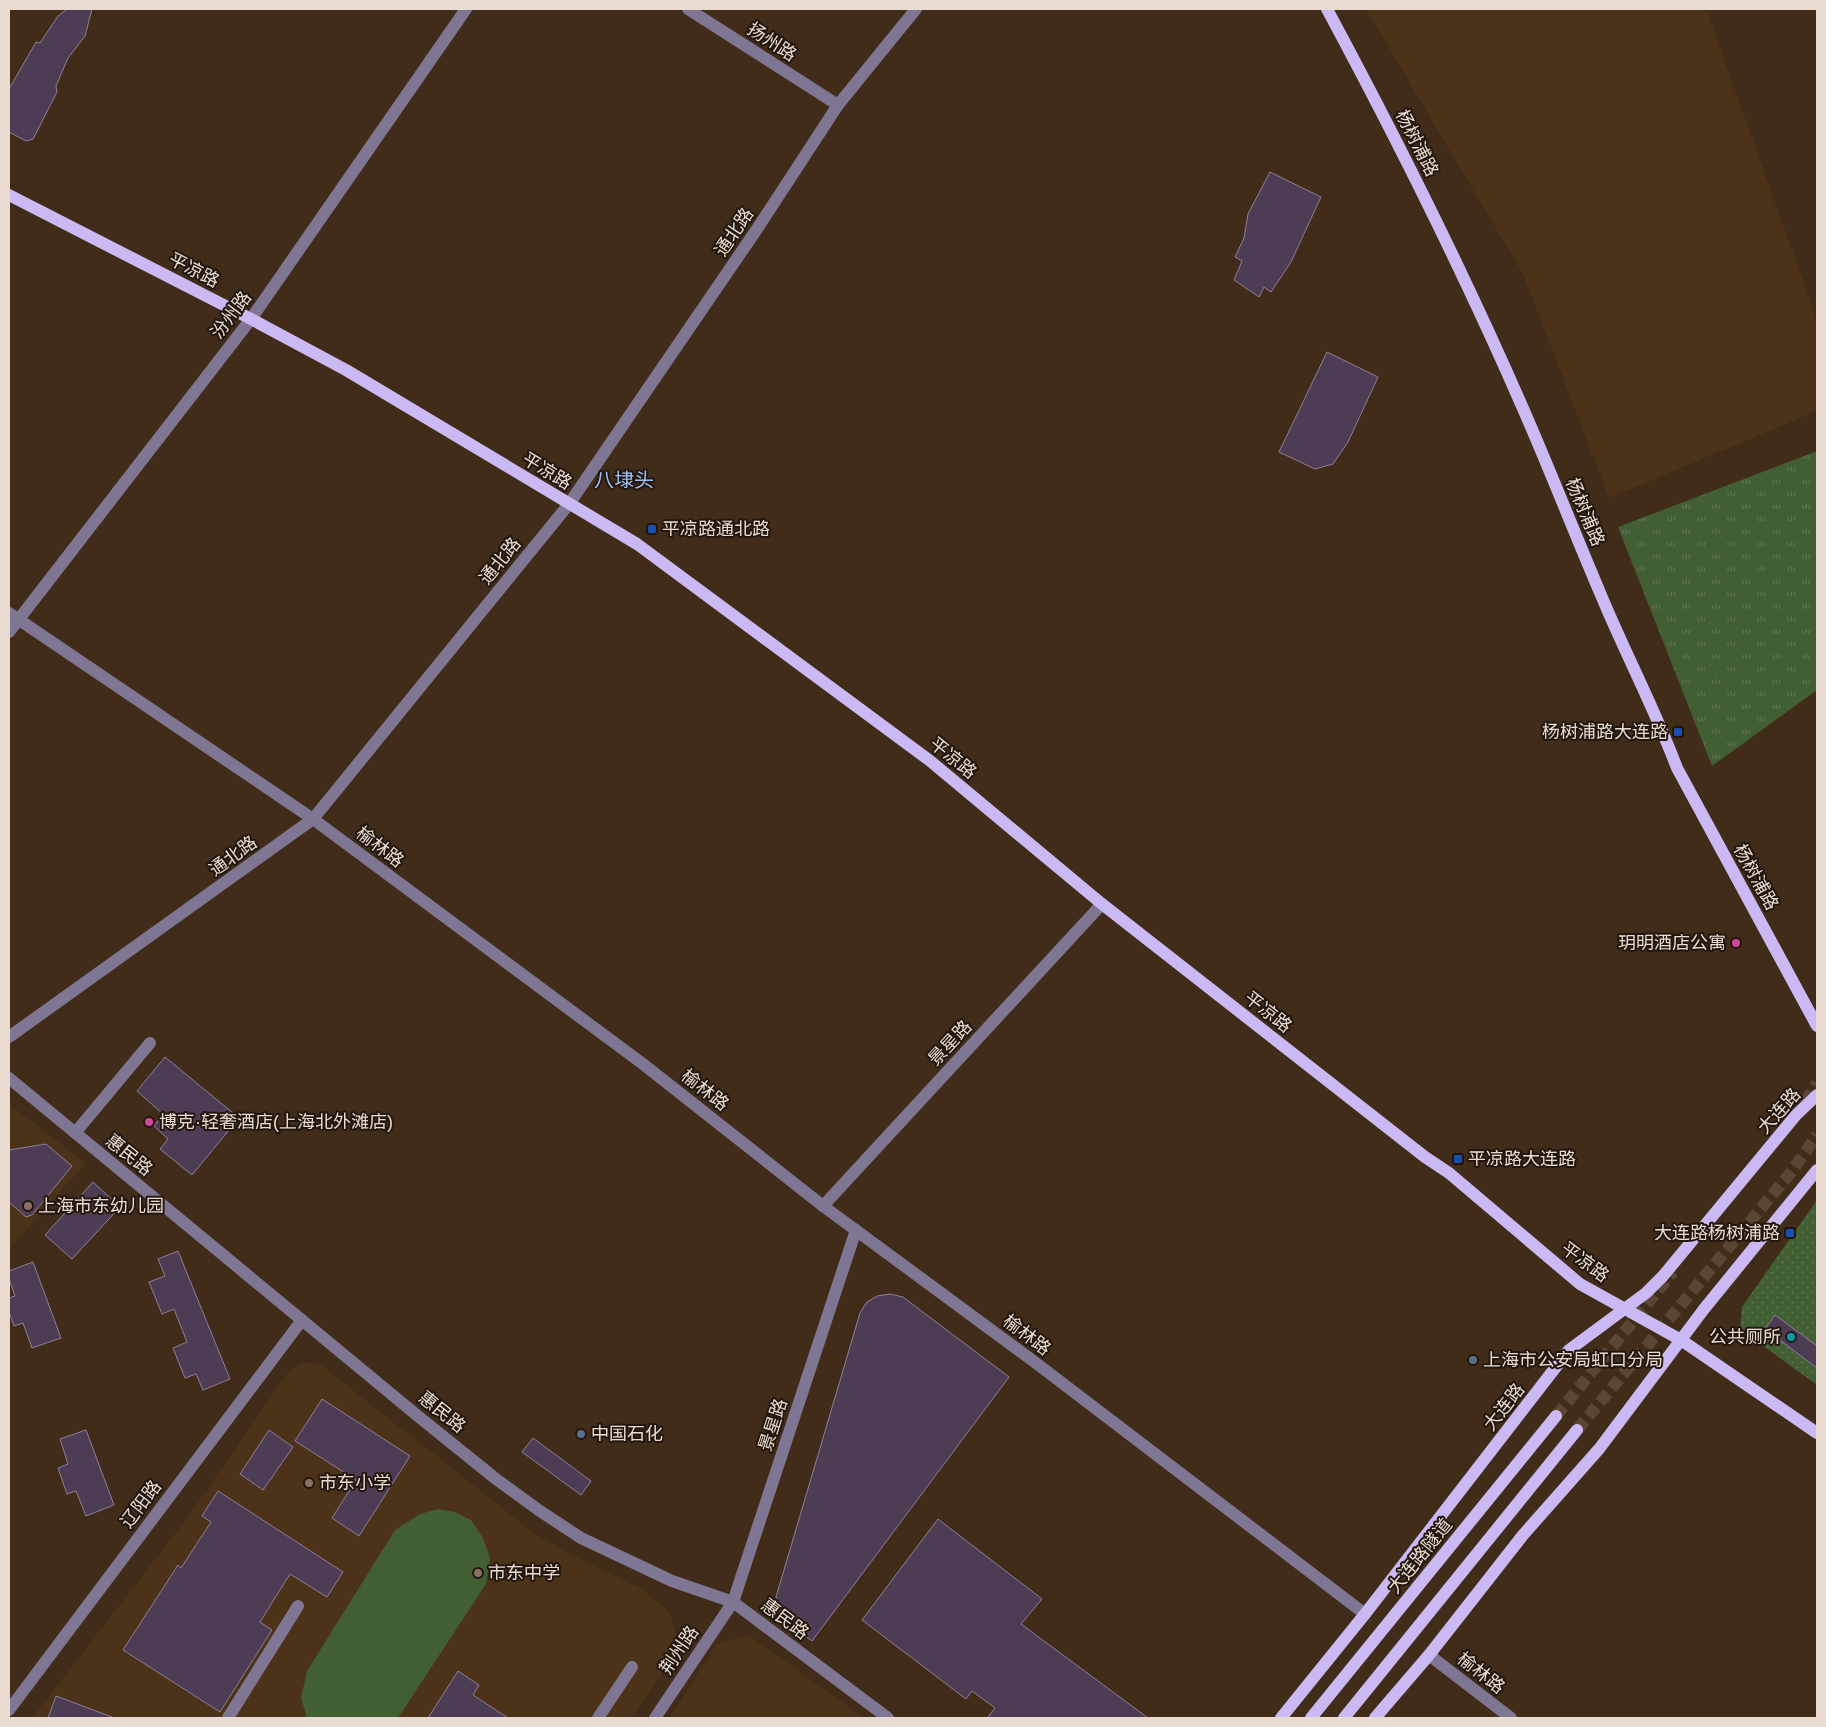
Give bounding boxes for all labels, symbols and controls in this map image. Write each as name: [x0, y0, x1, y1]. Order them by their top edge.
street label: 扬州路: [744, 19, 800, 65]
street label: 杨树浦路: [1392, 106, 1442, 180]
street label: 通北路: [711, 204, 757, 260]
street label: 平凉路: [165, 249, 223, 291]
street label: 汾州路: [207, 287, 255, 343]
street label: 平凉路: [519, 449, 575, 493]
district label: 八埭头: [594, 469, 654, 491]
street label: 杨树浦路: [1562, 475, 1608, 549]
place label: 平凉路通北路: [662, 519, 770, 539]
marker: 平凉路通北路: [646, 523, 658, 535]
street label: 通北路: [475, 534, 525, 588]
place label: 杨树浦路大连路: [1542, 722, 1668, 742]
marker: 杨树浦路大连路: [1672, 726, 1684, 738]
street label: 平凉路: [926, 733, 980, 783]
street label: 榆林路: [352, 823, 408, 871]
street label: 通北路: [205, 832, 261, 880]
street label: 杨树浦路: [1730, 841, 1782, 913]
place label: 玥明酒店公寓: [1618, 933, 1726, 953]
marker: 玥明酒店公寓: [1730, 937, 1742, 949]
street label: 平凉路: [1241, 987, 1295, 1037]
street label: 景星路: [924, 1016, 976, 1070]
street label: 榆林路: [678, 1065, 732, 1115]
street label: 大连路: [1754, 1084, 1804, 1138]
place label: 博克·轻奢酒店(上海北外滩店): [159, 1112, 393, 1132]
marker: 博克·轻奢酒店(上海北外滩店): [143, 1116, 155, 1128]
street label: 惠民路: [102, 1130, 156, 1180]
place label: 平凉路大连路: [1468, 1149, 1576, 1169]
marker: 平凉路大连路: [1452, 1153, 1464, 1165]
place label: 上海市东幼儿园: [38, 1196, 164, 1216]
marker: 上海市东幼儿园: [22, 1200, 34, 1212]
place label: 大连路杨树浦路: [1654, 1223, 1780, 1243]
marker: 大连路杨树浦路: [1784, 1227, 1796, 1239]
street label: 平凉路: [1557, 1238, 1613, 1286]
street label: 榆林路: [999, 1311, 1055, 1359]
place label: 公共厕所: [1709, 1327, 1781, 1347]
marker: 公共厕所: [1785, 1331, 1797, 1343]
place label: 上海市公安局虹口分局: [1483, 1350, 1663, 1370]
marker: 上海市公安局虹口分局: [1467, 1354, 1479, 1366]
street label: 大连路: [1479, 1380, 1529, 1434]
street label: 惠民路: [415, 1387, 469, 1437]
street label: 景星路: [755, 1396, 791, 1454]
place label: 中国石化: [591, 1424, 663, 1444]
marker: 中国石化: [575, 1428, 587, 1440]
place label: 市东小学: [319, 1473, 391, 1493]
street label: 辽阳路: [117, 1476, 165, 1532]
marker: 市东小学: [303, 1477, 315, 1489]
street label: 大连路隧道: [1384, 1515, 1456, 1597]
place label: 市东中学: [488, 1563, 560, 1583]
marker: 市东中学: [472, 1567, 484, 1579]
street label: 惠民路: [757, 1595, 813, 1643]
street label: 荆州路: [656, 1622, 702, 1678]
street label: 榆林路: [1454, 1648, 1508, 1698]

